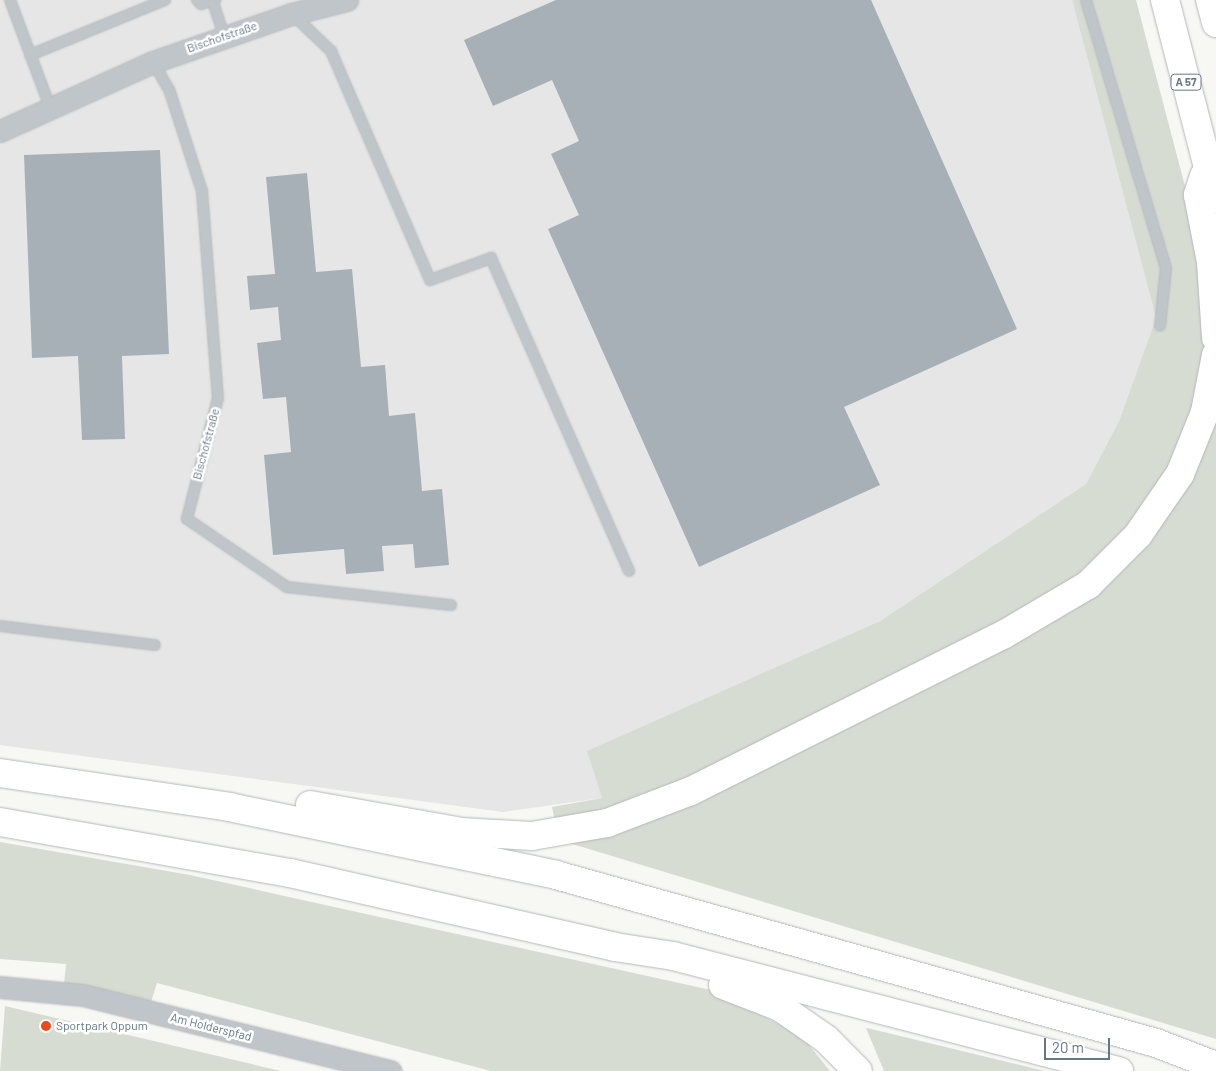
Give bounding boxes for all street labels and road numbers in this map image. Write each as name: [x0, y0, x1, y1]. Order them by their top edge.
street label: Bischofstraße: [185, 18, 259, 56]
road number: A 57: [1170, 74, 1202, 90]
street label: Bischofstraße: [190, 407, 222, 481]
street label: Am Holderspfad: [169, 1010, 253, 1044]

